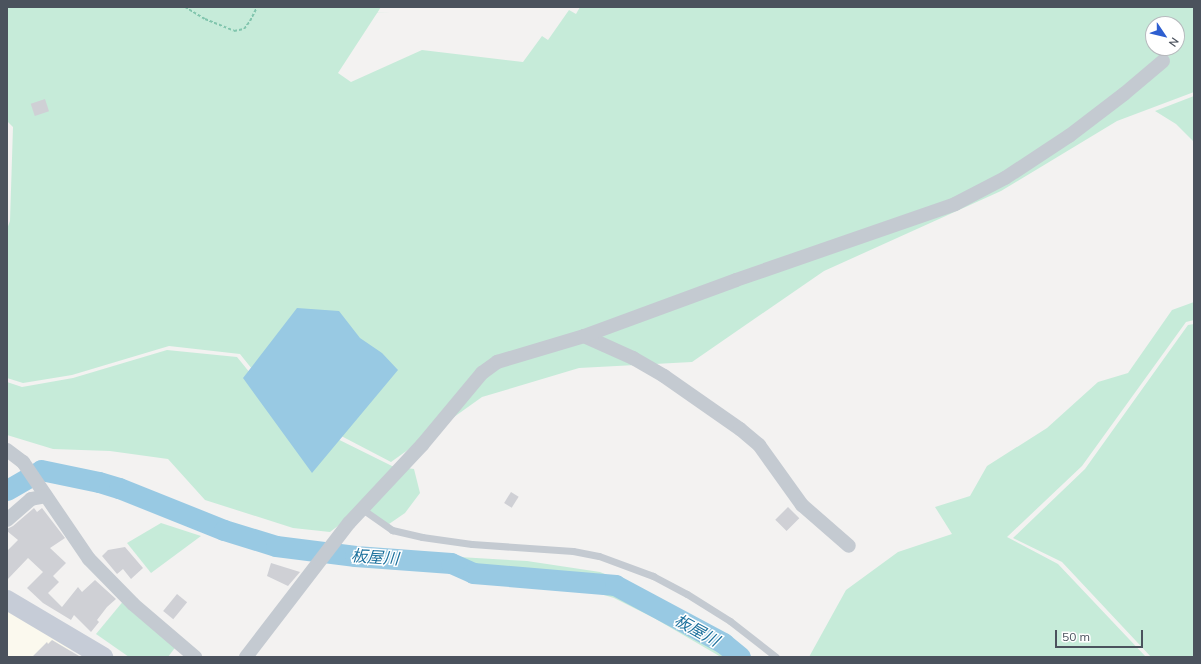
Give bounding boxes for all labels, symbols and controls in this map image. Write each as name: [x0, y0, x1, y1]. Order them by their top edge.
north arrow: [1145, 16, 1185, 56]
text: N: [1166, 35, 1182, 50]
water label: 板屋川: [350, 546, 400, 568]
water label: 板屋川: [671, 610, 723, 650]
scale bar: [1057, 622, 1145, 648]
text: 50 m: [1062, 629, 1090, 644]

